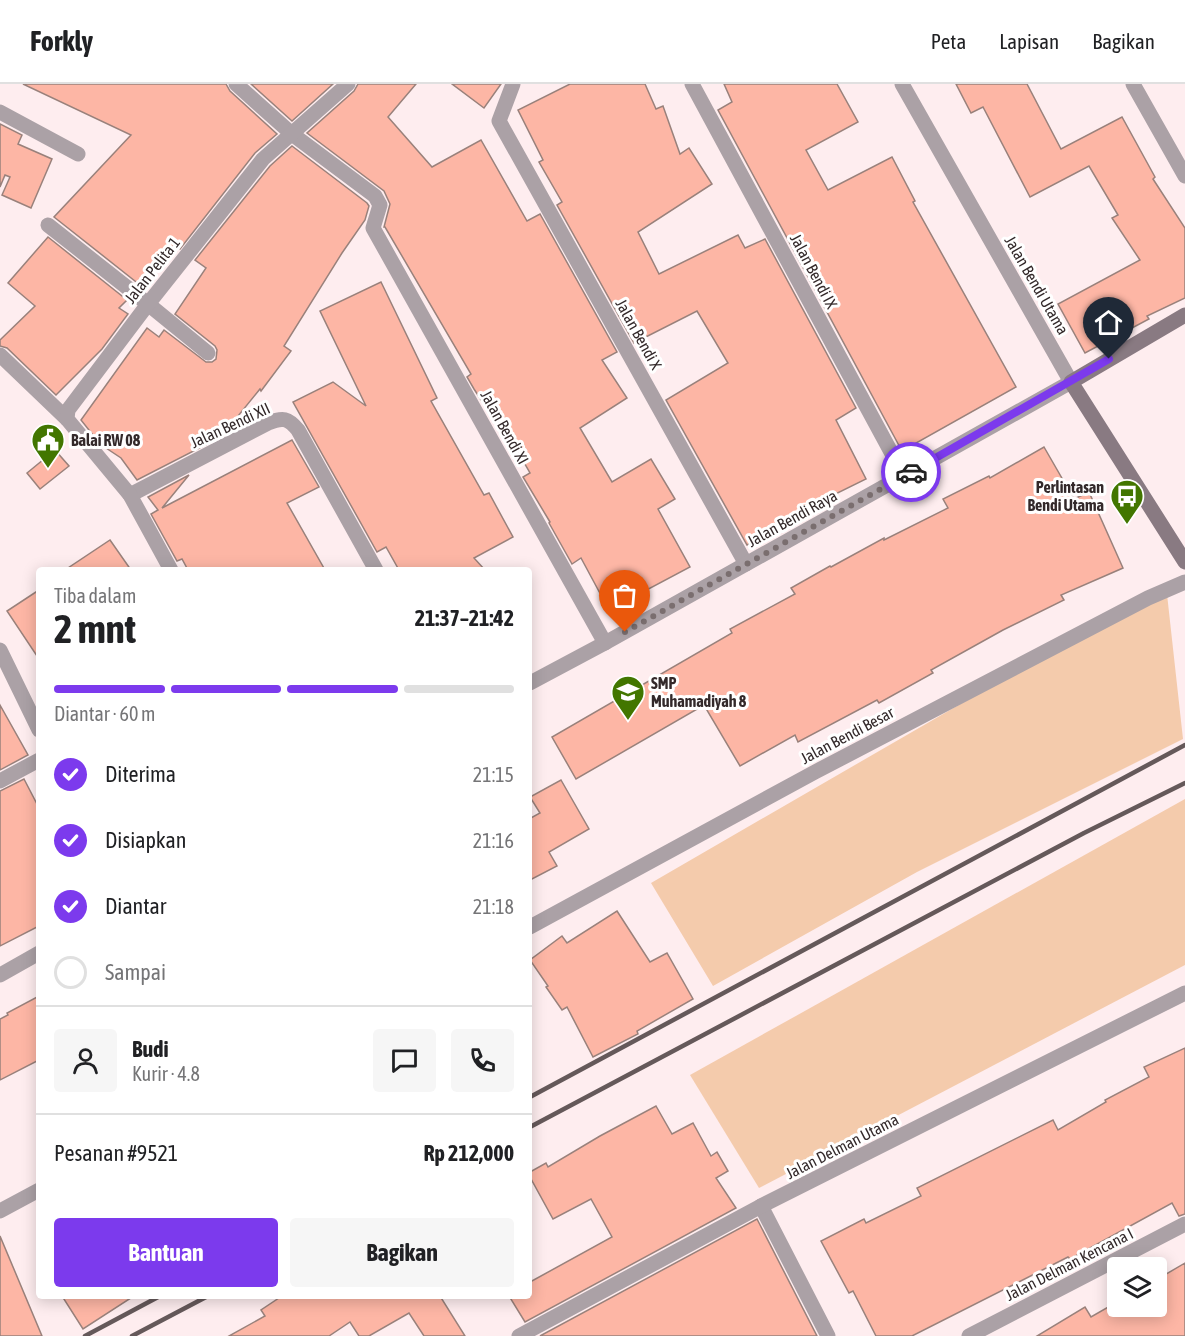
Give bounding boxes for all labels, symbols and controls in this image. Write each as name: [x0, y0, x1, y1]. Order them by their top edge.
text: Forkly: [30, 25, 93, 57]
text: Peta: [931, 29, 966, 53]
text: Lapisan: [999, 29, 1059, 53]
text: Bagikan: [1092, 29, 1155, 53]
street label: Jalan Bendi IX: [787, 231, 841, 312]
street label: Jalan Pelita 1: [121, 233, 183, 307]
street label: Jalan Bendi Utama: [1002, 233, 1072, 337]
street label: Jalan Bendi X: [612, 296, 666, 373]
pin: [1083, 297, 1134, 359]
icon: home: [1092, 306, 1125, 339]
street label: Jalan Bendi XI: [477, 387, 533, 467]
street label: Jalan Bendi XII: [187, 399, 273, 451]
public building icon: Balai RW 08: [30, 422, 66, 469]
place label: Balai RW 08: [71, 431, 141, 449]
courier: [881, 442, 941, 502]
icon: car: [895, 456, 928, 489]
place label: Perlintasan Bendi Utama: [1027, 478, 1104, 514]
bus stop icon: Perlintasan Bendi Utama: [1109, 478, 1145, 525]
street label: Jalan Bendi Raya: [744, 486, 840, 551]
pin: [599, 570, 650, 632]
icon: bag: [608, 579, 641, 612]
text: Tiba dalam: [54, 584, 136, 607]
text: 21:37–21:42: [415, 605, 514, 631]
text: 2 mnt: [54, 607, 136, 651]
school or university icon: SMP Muhamadiyah 8: [610, 674, 646, 721]
place label: SMP Muhamadiyah 8: [651, 674, 747, 710]
text: Diantar · 60 m: [54, 702, 155, 725]
street label: Jalan Bendi Besar: [797, 703, 897, 767]
icon: check: [54, 758, 87, 791]
text: Diterima: [105, 761, 176, 787]
text: 21:15: [473, 763, 514, 786]
icon: check: [54, 824, 87, 857]
text: Disiapkan: [105, 827, 186, 853]
text: 21:16: [473, 829, 514, 852]
icon: check: [54, 890, 87, 923]
text: Diantar: [105, 893, 166, 919]
text: 21:18: [473, 895, 514, 918]
text: Sampai: [105, 959, 166, 985]
button: person: [54, 1029, 117, 1092]
button: chat: [373, 1029, 436, 1092]
button: phone: [451, 1029, 514, 1092]
text: Budi: [132, 1036, 169, 1062]
text: Kurir · 4.8: [132, 1062, 200, 1085]
street label: Jalan Delman Utama: [783, 1110, 901, 1182]
text: Pesanan #9521: [54, 1140, 178, 1166]
text: Rp 212,000: [424, 1140, 514, 1166]
button: Bantuan: [54, 1218, 278, 1287]
button: Bagikan: [290, 1218, 514, 1287]
street label: Jalan Delman Kencana I: [1002, 1224, 1136, 1304]
map controls: [1107, 1257, 1167, 1317]
button: layers: [1107, 1257, 1167, 1317]

